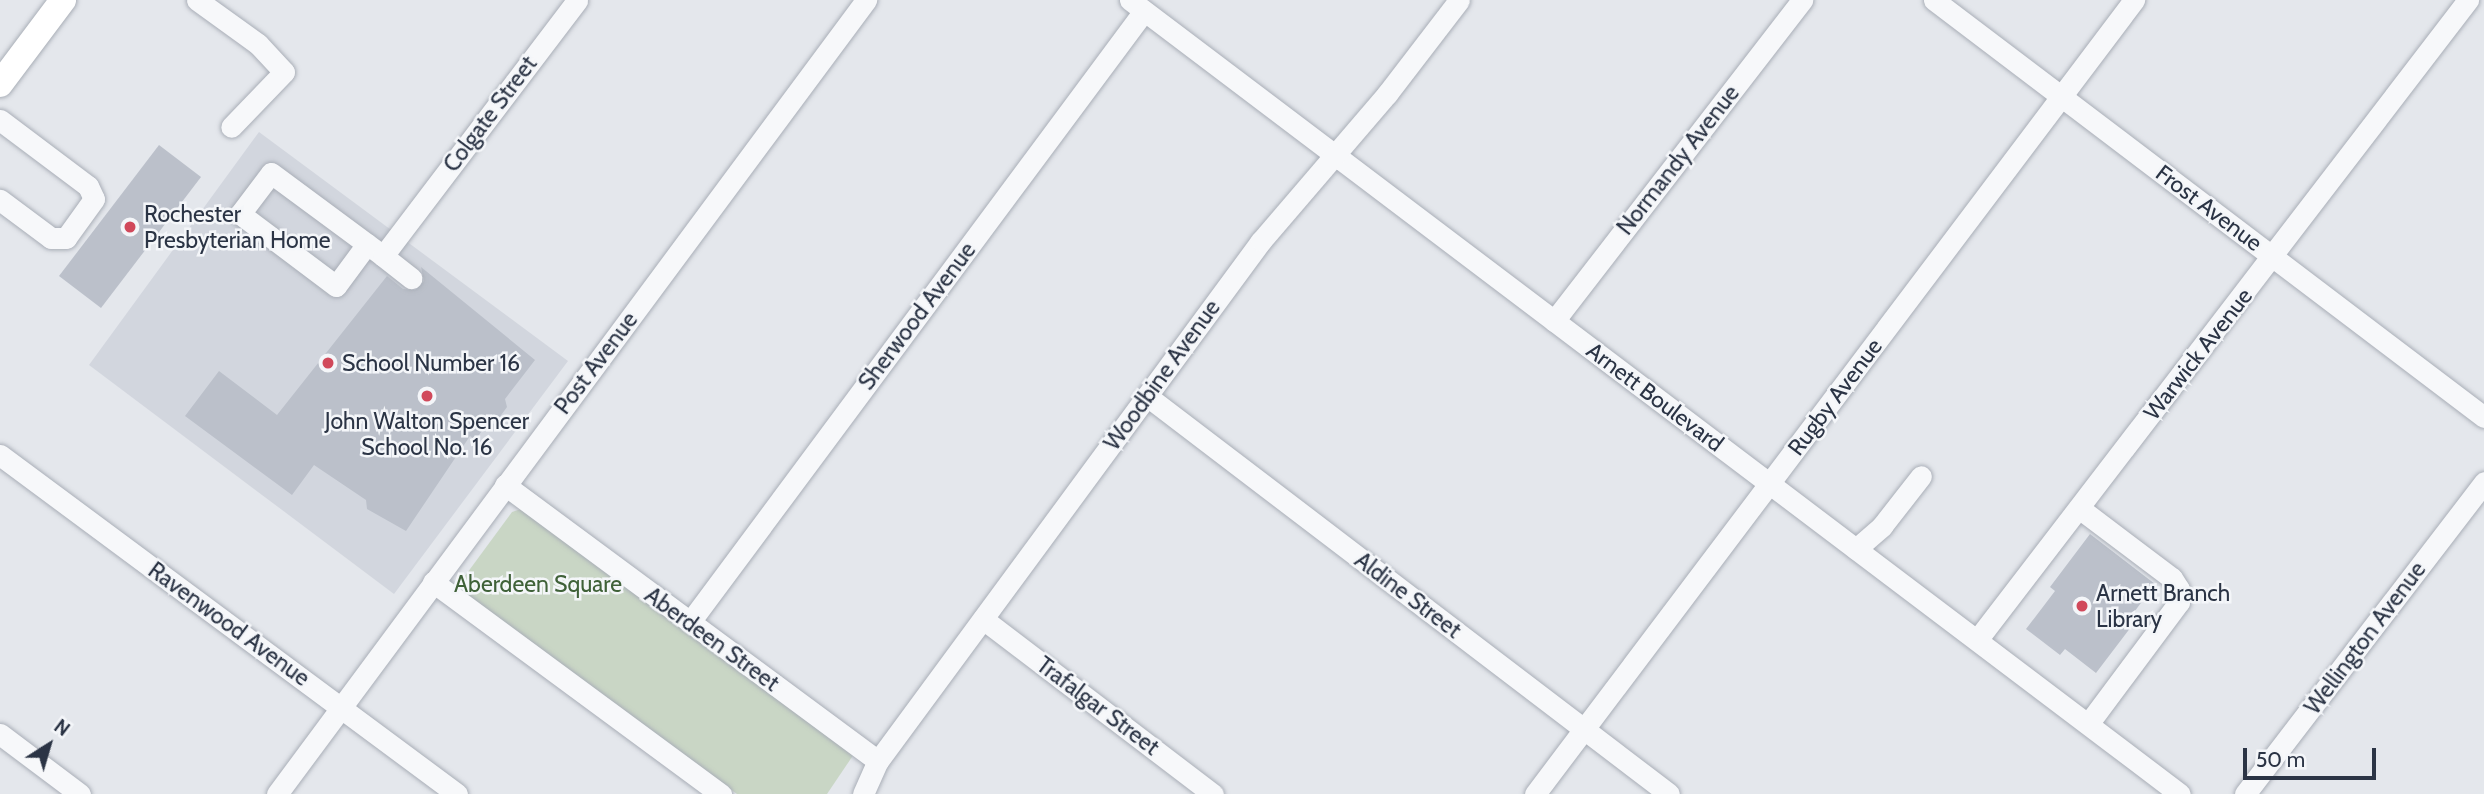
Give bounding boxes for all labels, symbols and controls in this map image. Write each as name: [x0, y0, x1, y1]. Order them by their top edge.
street label: Colgate Street: [437, 51, 543, 177]
street label: Normandy Avenue: [1611, 80, 1745, 240]
street label: Frost Avenue: [2150, 159, 2268, 257]
place label: Rochester Presbyterian Home: [144, 200, 331, 254]
marker: Rochester Presbyterian Home: [122, 219, 138, 235]
street label: Sherwood Avenue: [853, 237, 981, 395]
street label: Warwick Avenue: [2138, 283, 2258, 425]
street label: Woodbine Avenue: [1098, 294, 1226, 456]
street label: Post Avenue: [549, 306, 643, 420]
street label: Rugby Avenue: [1782, 333, 1888, 461]
street label: Arnett Boulevard: [1581, 337, 1729, 457]
place label: School Number 16: [342, 349, 520, 377]
marker: School Number 16: [320, 355, 336, 371]
marker: John Walton Spencer School No. 16: [419, 388, 435, 404]
place label: John Walton Spencer School No. 16: [325, 407, 529, 461]
street label: Aldine Street: [1349, 546, 1467, 644]
street label: Ravenwood Avenue: [143, 556, 315, 692]
street label: Wellington Avenue: [2299, 556, 2431, 720]
park label: Aberdeen Square: [454, 570, 622, 598]
place label: Arnett Branch Library: [2096, 579, 2230, 633]
street label: Aberdeen Street: [640, 581, 784, 697]
marker: Arnett Branch Library: [2074, 598, 2090, 614]
street label: Trafalgar Street: [1031, 651, 1165, 761]
north arrow: [14, 710, 84, 780]
text: N: [50, 715, 74, 741]
scale bar: [2246, 734, 2379, 778]
text: 50 m: [2256, 747, 2305, 772]

